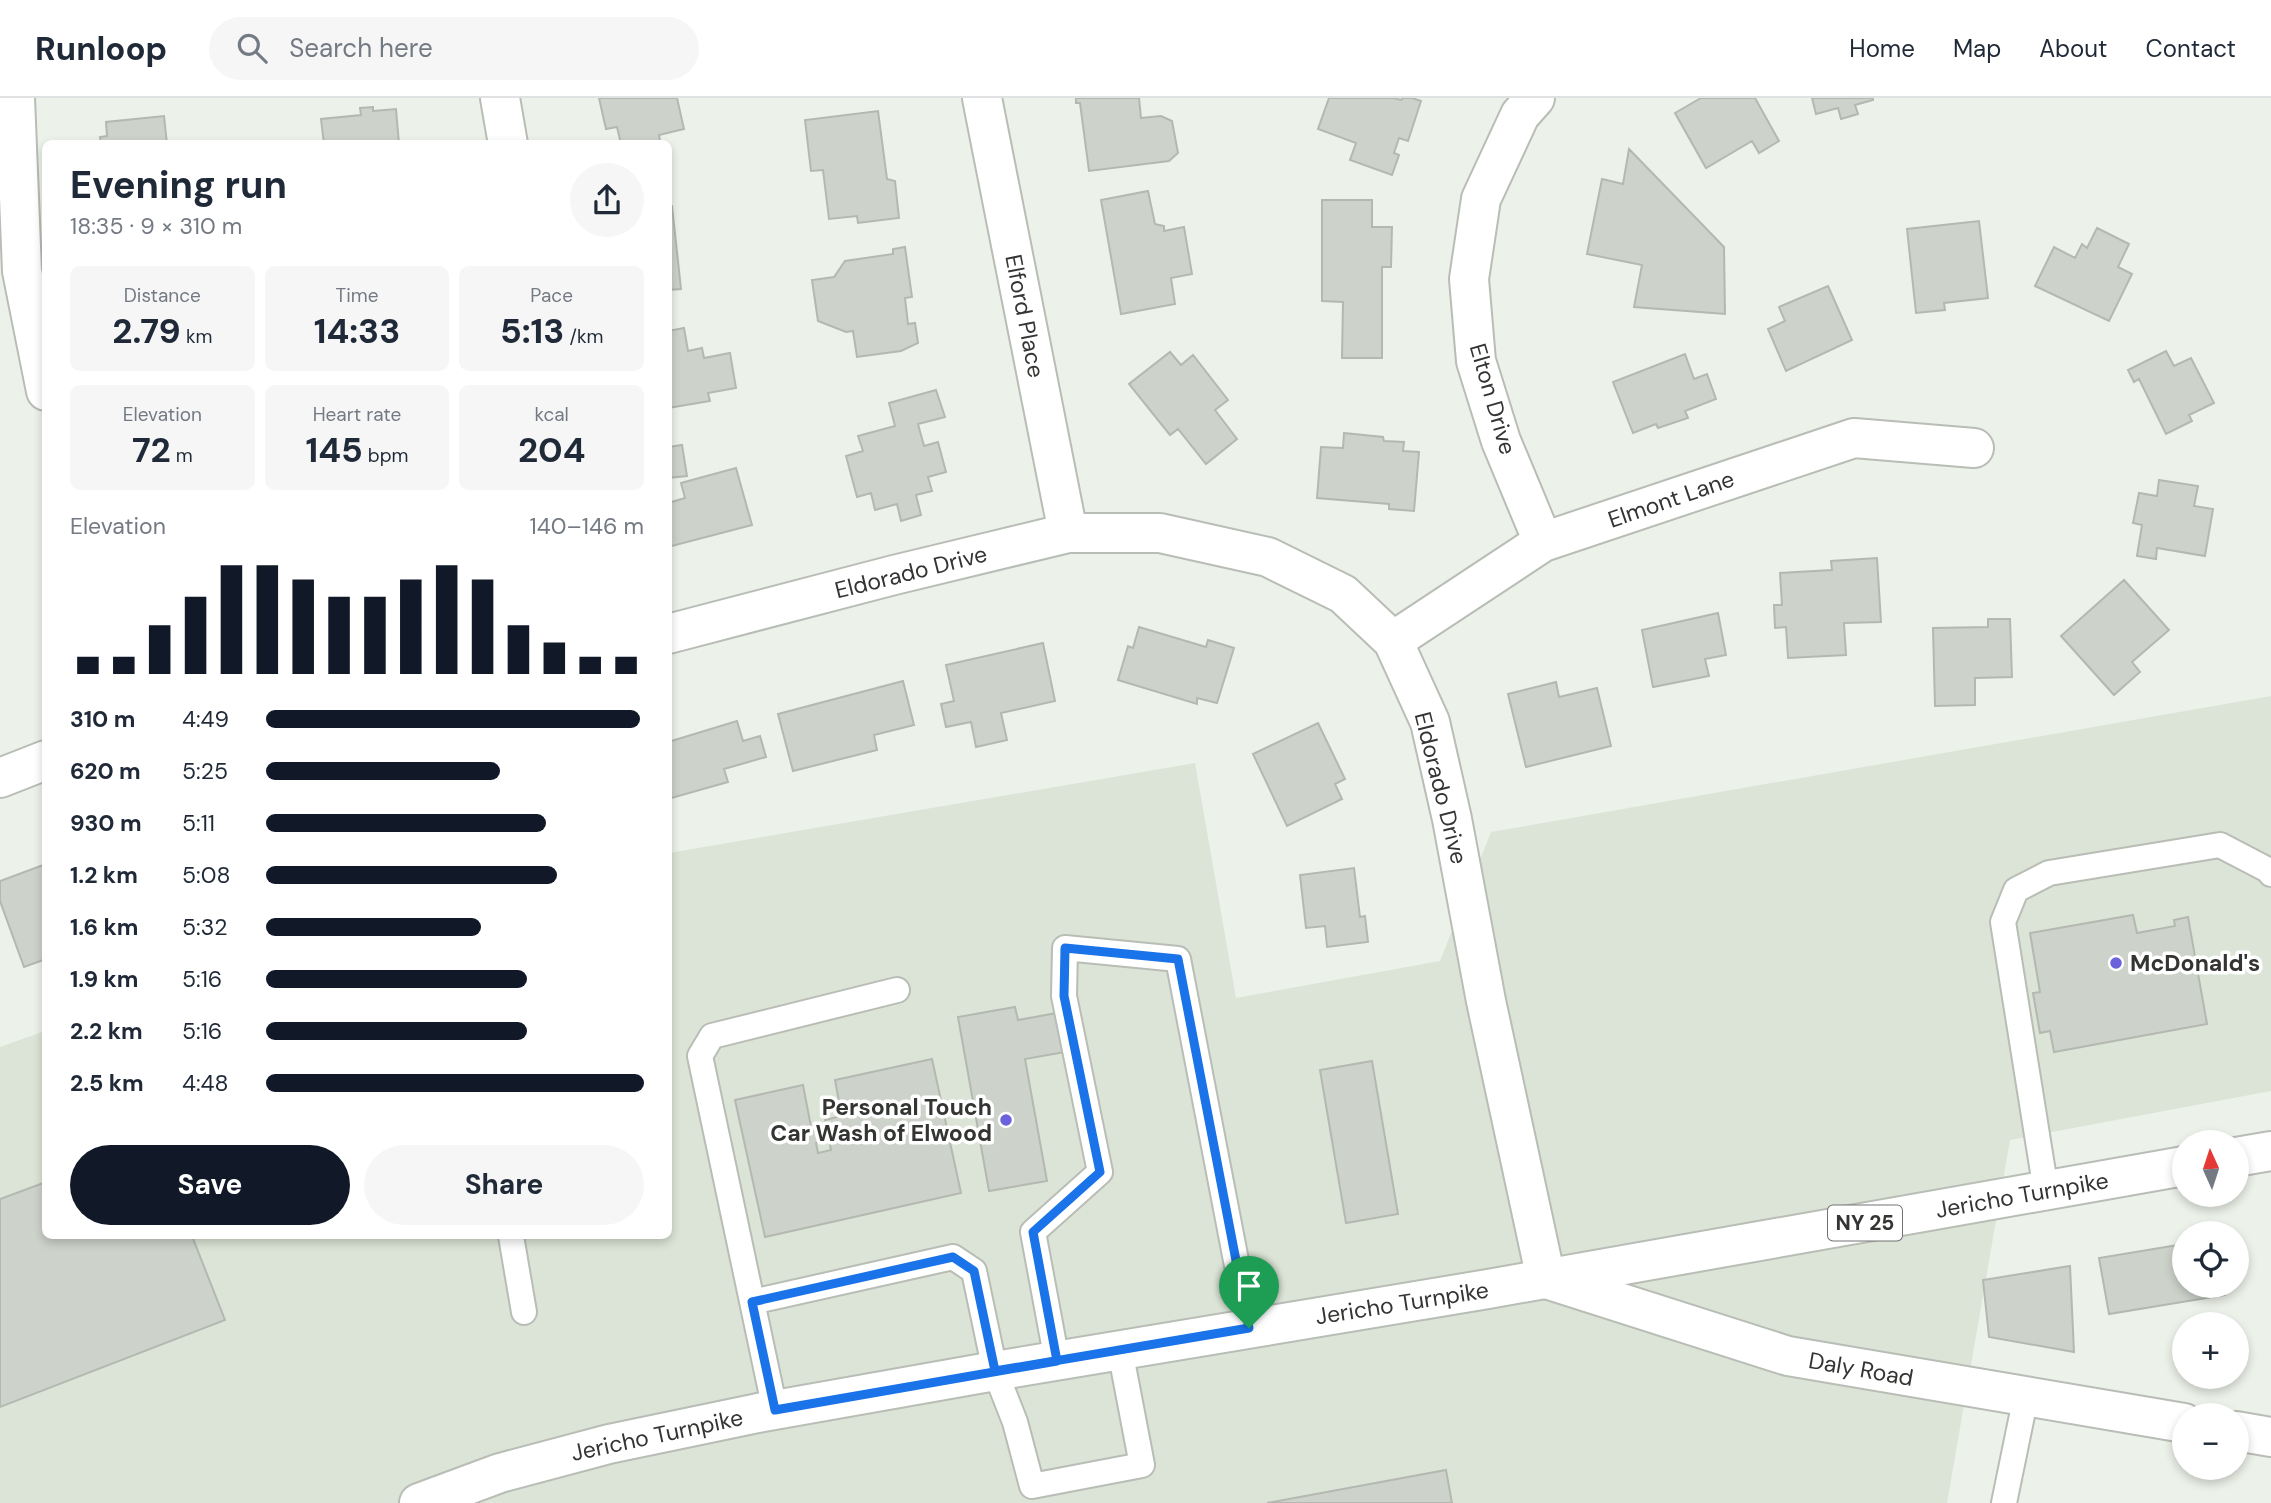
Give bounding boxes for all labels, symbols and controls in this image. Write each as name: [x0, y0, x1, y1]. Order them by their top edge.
search box: [209, 17, 699, 80]
text: Runloop: [35, 27, 167, 70]
icon: search: [233, 29, 271, 67]
text: Search here: [289, 31, 433, 65]
text: Home: [1849, 33, 1915, 64]
text: Map: [1953, 33, 2001, 64]
text: About: [2039, 33, 2108, 64]
text: Contact: [2146, 33, 2236, 64]
text: Evening run: [70, 160, 287, 210]
button: share: [570, 163, 644, 237]
text: 18:35 · 9 × 310 m: [70, 211, 242, 241]
street label: Elford Place: [998, 252, 1052, 380]
text: Distance: [124, 283, 201, 308]
text: Time: [336, 283, 378, 308]
text: Pace: [530, 283, 573, 308]
text: 2.79: [112, 308, 181, 354]
text: 14:33: [314, 308, 400, 354]
text: 5:13: [500, 308, 564, 354]
text: km: [181, 324, 212, 349]
text: /km: [564, 324, 603, 349]
street label: Elton Drive: [1463, 340, 1523, 458]
text: Elevation: [123, 402, 202, 427]
text: Heart rate: [313, 402, 401, 427]
text: kcal: [534, 402, 569, 427]
text: 72: [132, 427, 171, 473]
text: 145: [305, 427, 363, 473]
text: 204: [518, 427, 585, 473]
text: m: [171, 443, 193, 468]
text: bpm: [363, 443, 409, 468]
street label: Elmont Lane: [1604, 463, 1738, 535]
text: Elevation: [70, 511, 166, 541]
text: 140–146 m: [530, 511, 644, 541]
street label: Eldorado Drive: [832, 539, 990, 605]
text: 310 m: [70, 704, 135, 734]
text: 4:49: [182, 704, 229, 734]
street label: Eldorado Drive: [1408, 709, 1474, 867]
text: 620 m: [70, 756, 141, 786]
text: 5:25: [182, 756, 228, 786]
text: 930 m: [70, 808, 142, 838]
text: 5:11: [182, 808, 215, 838]
text: 1.2 km: [70, 860, 138, 890]
text: 5:08: [182, 860, 230, 890]
text: 1.6 km: [70, 912, 138, 942]
text: 5:32: [182, 912, 228, 942]
place label: McDonald's: [2130, 948, 2260, 978]
marker: McDonald's: [2108, 955, 2124, 971]
text: 1.9 km: [70, 964, 138, 994]
text: 5:16: [182, 964, 222, 994]
text: 2.2 km: [70, 1016, 143, 1046]
text: 5:16: [182, 1016, 222, 1046]
text: 2.5 km: [70, 1068, 144, 1098]
text: 4:48: [182, 1068, 229, 1098]
place label: Personal Touch Car Wash of Elwood: [770, 1092, 992, 1148]
marker: Personal Touch Car Wash of Elwood: [998, 1112, 1014, 1128]
north arrow: [2172, 1130, 2249, 1208]
map controls: [2172, 1130, 2249, 1480]
button: Save: [70, 1145, 350, 1225]
button: Share: [364, 1145, 644, 1225]
street label: Jericho Turnpike: [1933, 1165, 2111, 1225]
road number: NY 25: [1828, 1206, 1902, 1240]
button: locate: [2172, 1221, 2249, 1298]
pin: [1219, 1256, 1279, 1328]
icon: arrive: [1230, 1267, 1268, 1305]
street label: Jericho Turnpike: [1313, 1274, 1491, 1332]
button: +: [2172, 1312, 2249, 1389]
street label: Daly Road: [1806, 1345, 1916, 1393]
street label: Jericho Turnpike: [568, 1402, 746, 1468]
button: −: [2172, 1403, 2249, 1480]

